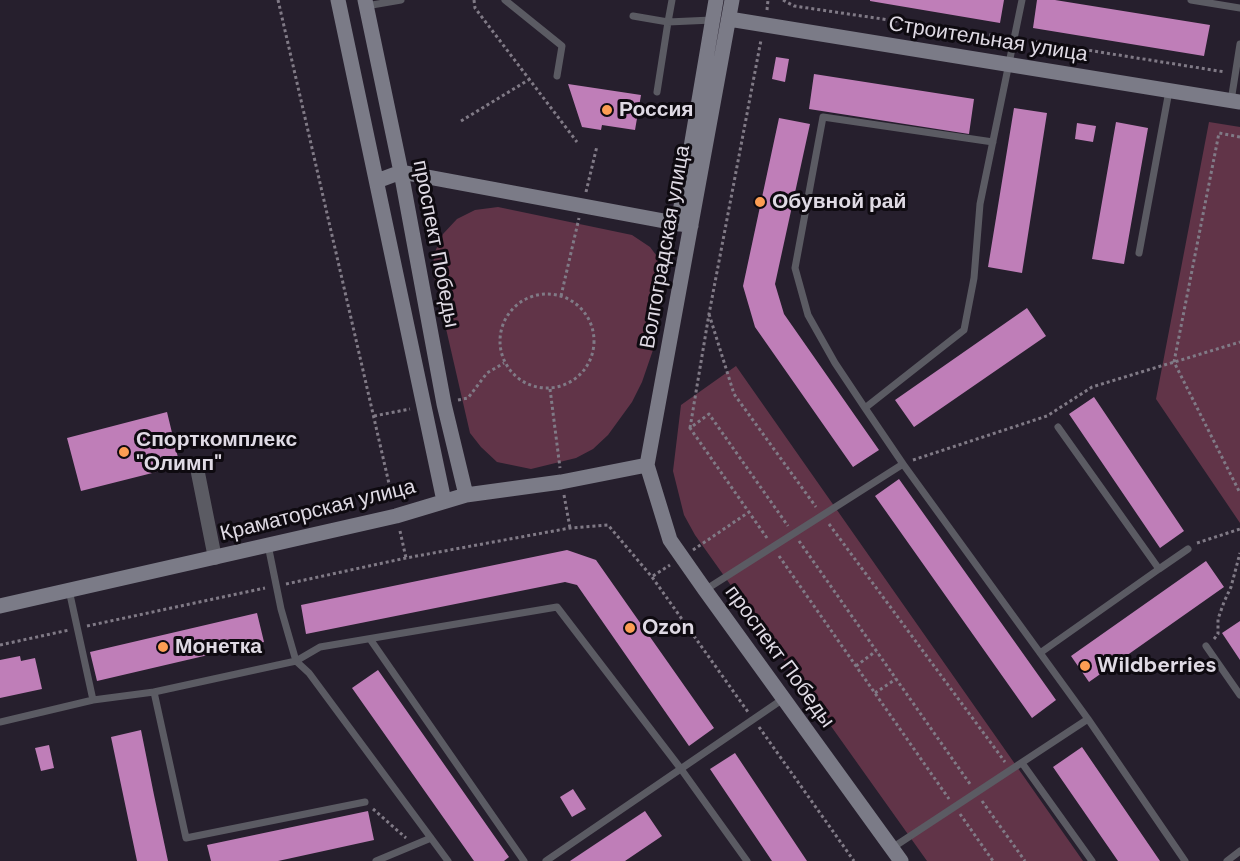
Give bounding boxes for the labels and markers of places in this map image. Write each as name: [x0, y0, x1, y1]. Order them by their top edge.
place label: Россия: [619, 97, 694, 123]
marker: Россия: [600, 103, 614, 117]
place label: Обувной рай: [772, 189, 906, 215]
marker: Обувной рай: [753, 195, 767, 209]
place label: Спорткомплекс "Олимп": [136, 427, 297, 477]
marker: Спорткомплекс "Олимп": [117, 445, 131, 459]
place label: Ozon: [642, 615, 695, 641]
marker: Ozon: [623, 621, 637, 635]
place label: Монетка: [175, 634, 262, 660]
marker: Монетка: [156, 640, 170, 654]
place label: Wildberries: [1097, 653, 1217, 679]
marker: Wildberries: [1078, 659, 1092, 673]

